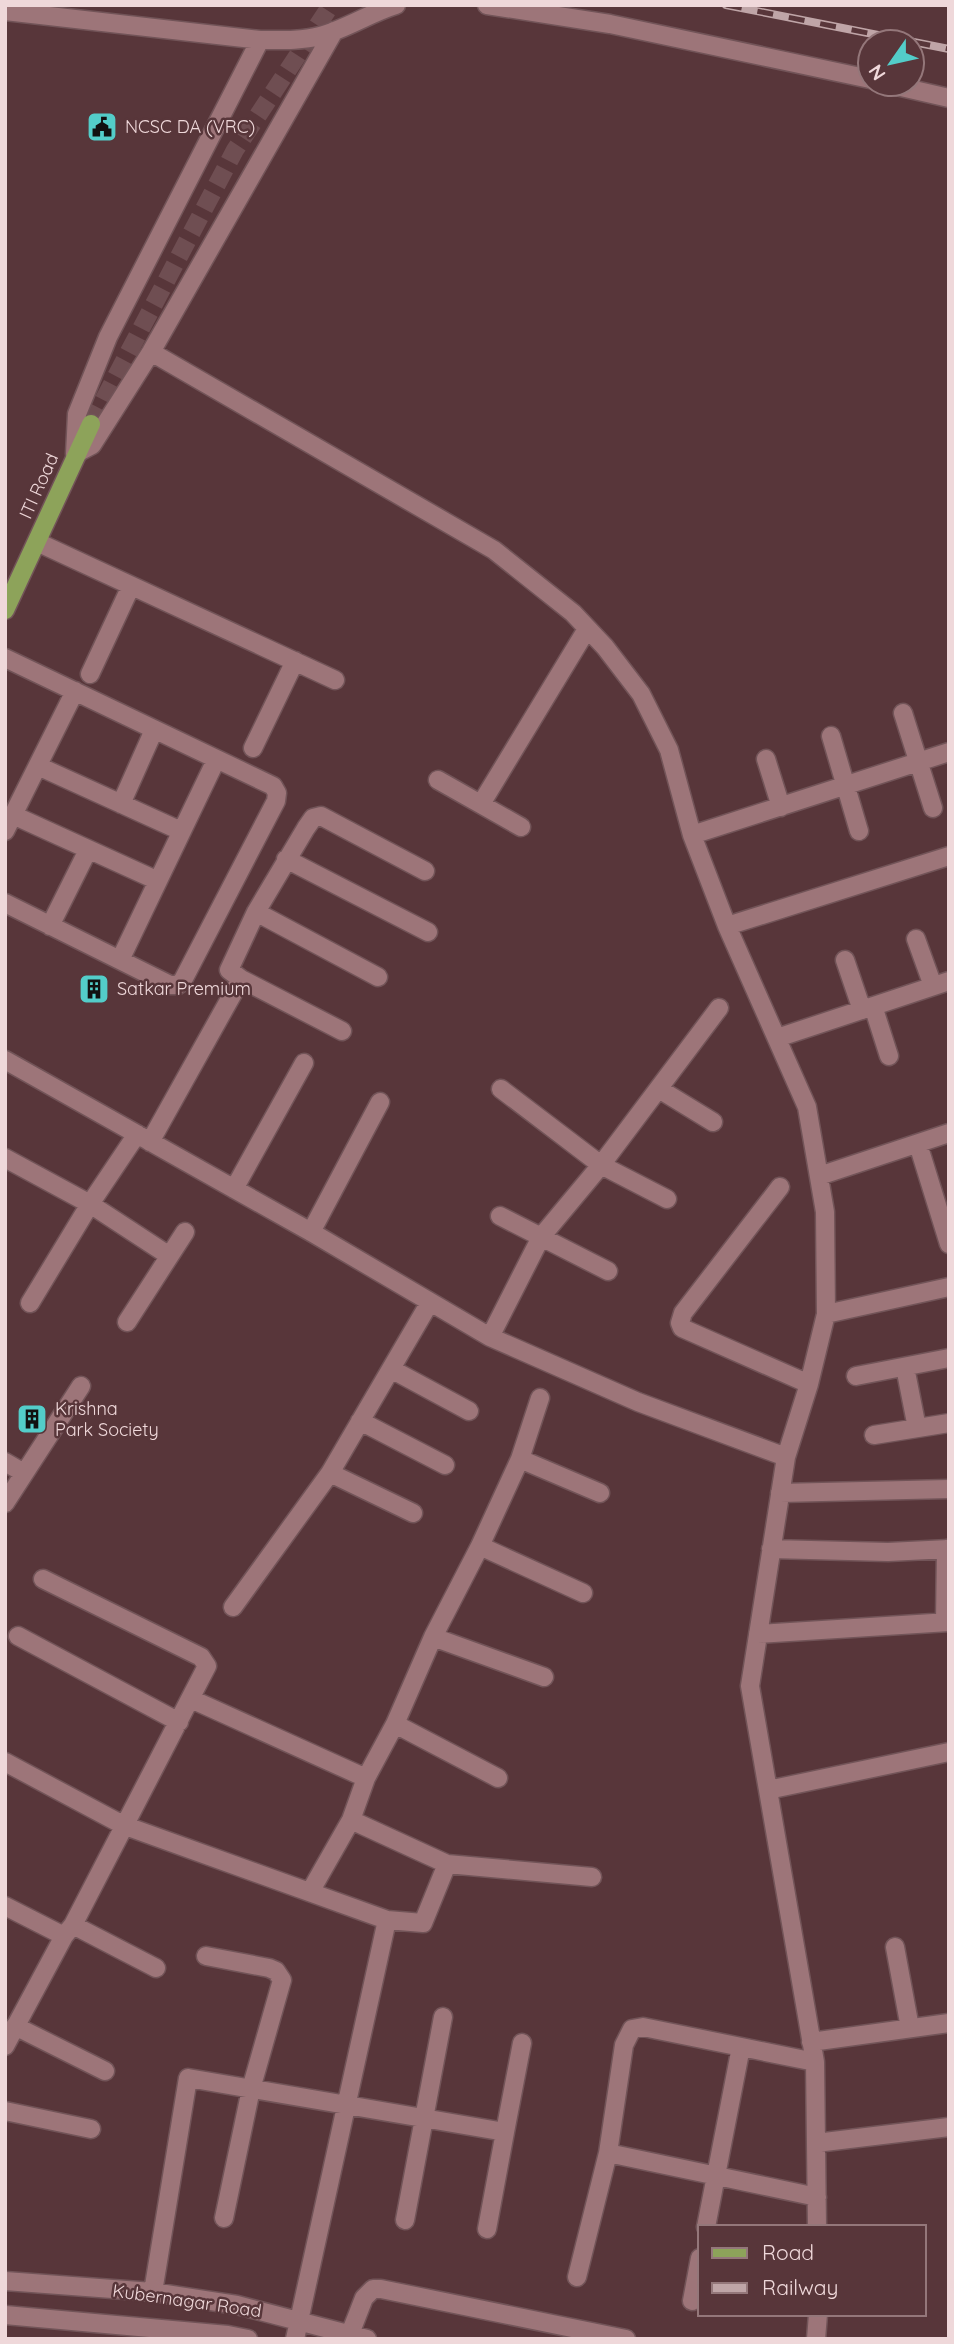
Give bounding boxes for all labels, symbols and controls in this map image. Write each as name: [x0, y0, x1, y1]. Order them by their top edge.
north arrow: [856, 28, 926, 98]
text: N: [863, 60, 891, 85]
public building icon: NCSC DA (VRC): [85, 110, 119, 144]
place label: NCSC DA (VRC): [125, 115, 255, 138]
street label: ITI Road: [14, 449, 63, 522]
building icon: Satkar Premium: [77, 972, 111, 1006]
place label: Satkar Premium: [117, 977, 251, 1000]
place label: Krishna Park Society: [55, 1397, 159, 1441]
building icon: Krishna Park Society: [15, 1402, 49, 1436]
legend: [698, 2225, 926, 2316]
text: Road: [762, 2239, 814, 2265]
text: Railway: [762, 2274, 838, 2300]
street label: Kubernagar Road: [111, 2279, 263, 2322]

